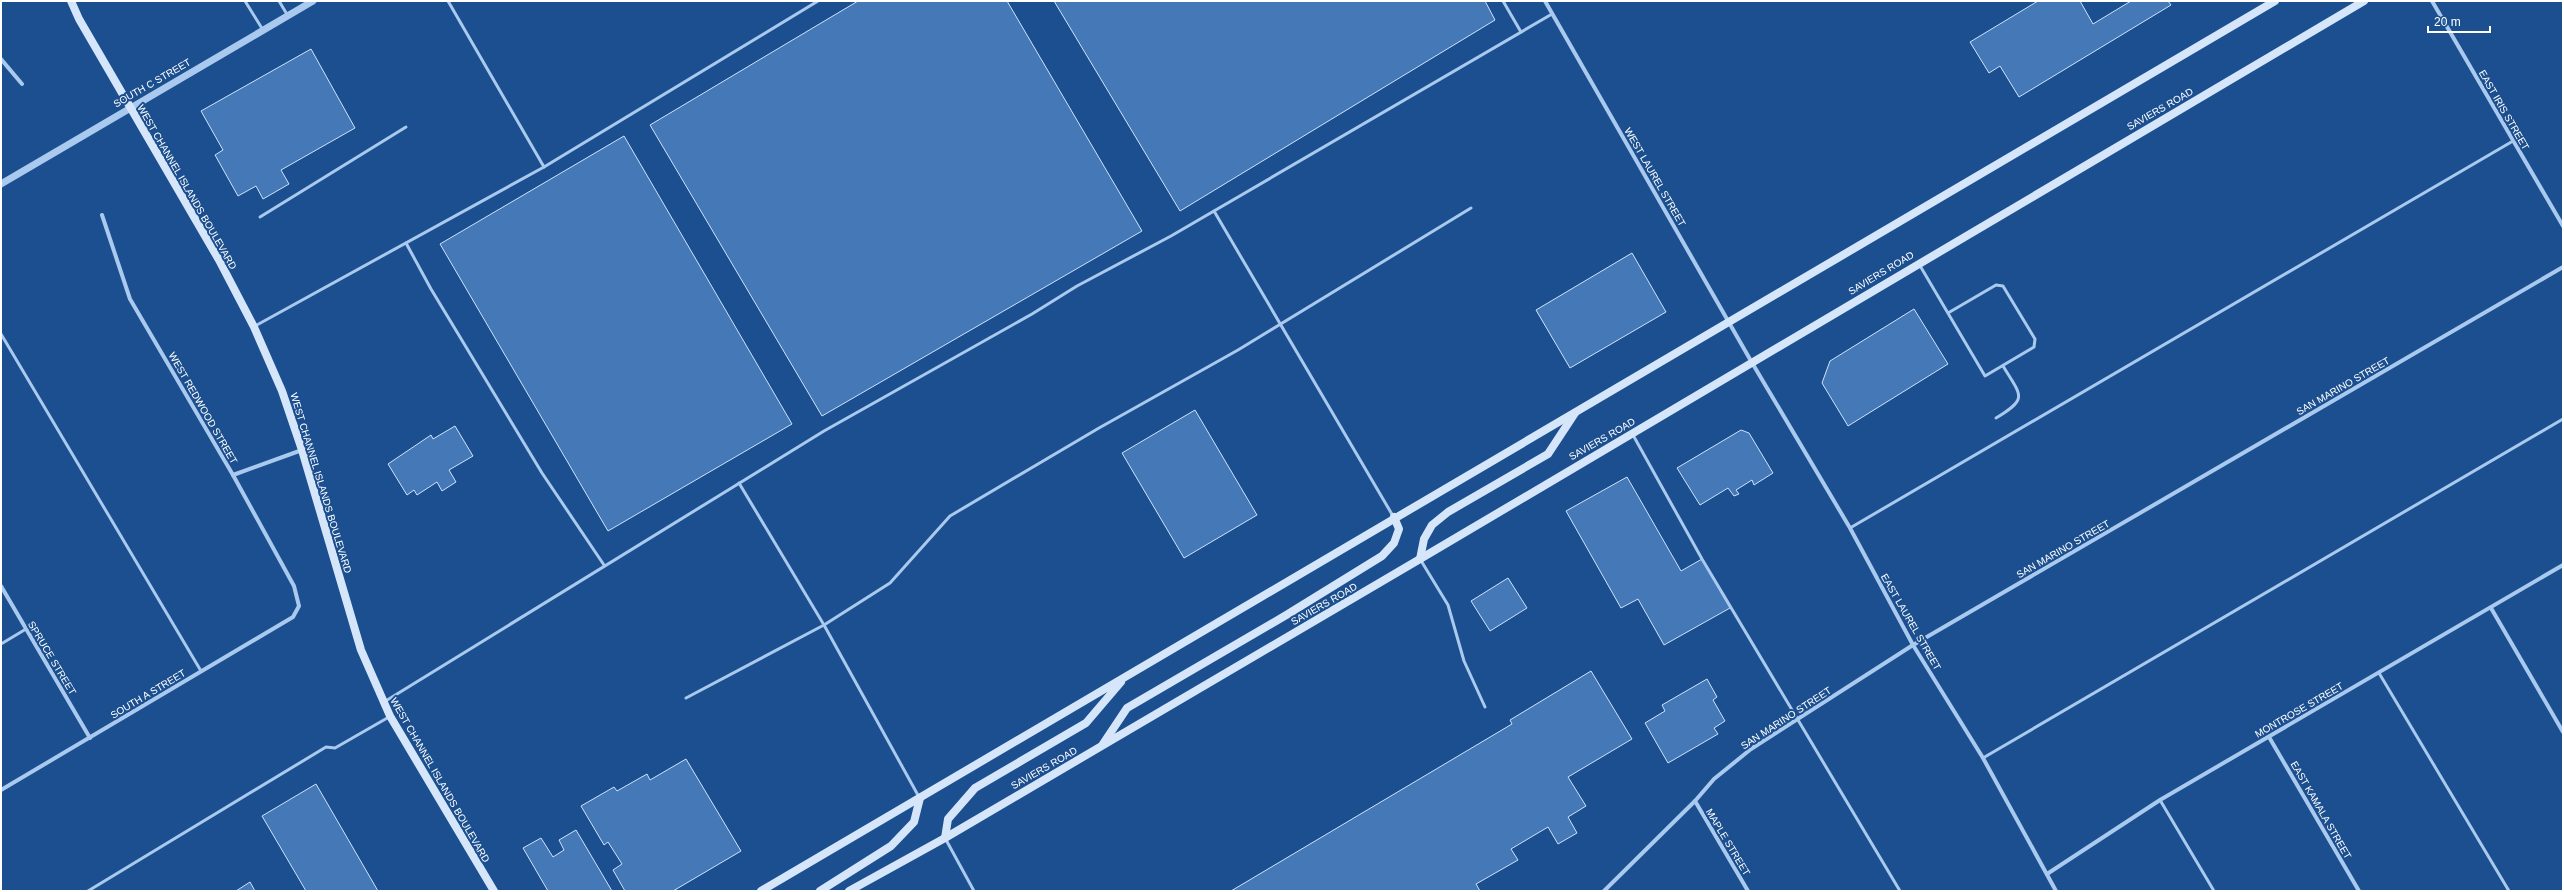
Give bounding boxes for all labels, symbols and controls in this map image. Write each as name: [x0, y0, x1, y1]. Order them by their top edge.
scale bar: [2428, 8, 2490, 34]
text: 20 m: [2434, 15, 2461, 29]
street label: SOUTH C STREET: [111, 56, 193, 110]
street label: EAST IRIS STREET: [2477, 68, 2531, 152]
street label: SAVIERS ROAD: [2125, 86, 2195, 132]
street label: WEST CHANNEL ISLANDS BOULEVARD: [135, 103, 239, 271]
street label: WEST LAUREL STREET: [1622, 126, 1688, 228]
street label: SAVIERS ROAD: [1846, 249, 1916, 297]
street label: WEST REDWOOD STREET: [166, 350, 240, 466]
street label: SAN MARINO STREET: [2295, 355, 2391, 417]
street label: WEST CHANNEL ISLANDS BOULEVARD: [288, 391, 354, 575]
street label: SAVIERS ROAD: [1567, 416, 1637, 462]
street label: SAN MARINO STREET: [2015, 518, 2111, 580]
street label: EAST LAUREL STREET: [1879, 572, 1943, 672]
street label: SAVIERS ROAD: [1289, 581, 1359, 627]
street label: SPRUCE STREET: [26, 619, 78, 697]
street label: SOUTH A STREET: [108, 667, 188, 721]
street label: MONTROSE STREET: [2253, 680, 2345, 740]
street label: SAN MARINO STREET: [1739, 685, 1833, 751]
street label: WEST CHANNEL ISLANDS BOULEVARD: [388, 696, 492, 864]
street label: SAVIERS ROAD: [1009, 745, 1079, 791]
street label: EAST KAMALA STREET: [2288, 759, 2354, 861]
street label: MAPLE STREET: [1704, 807, 1752, 877]

